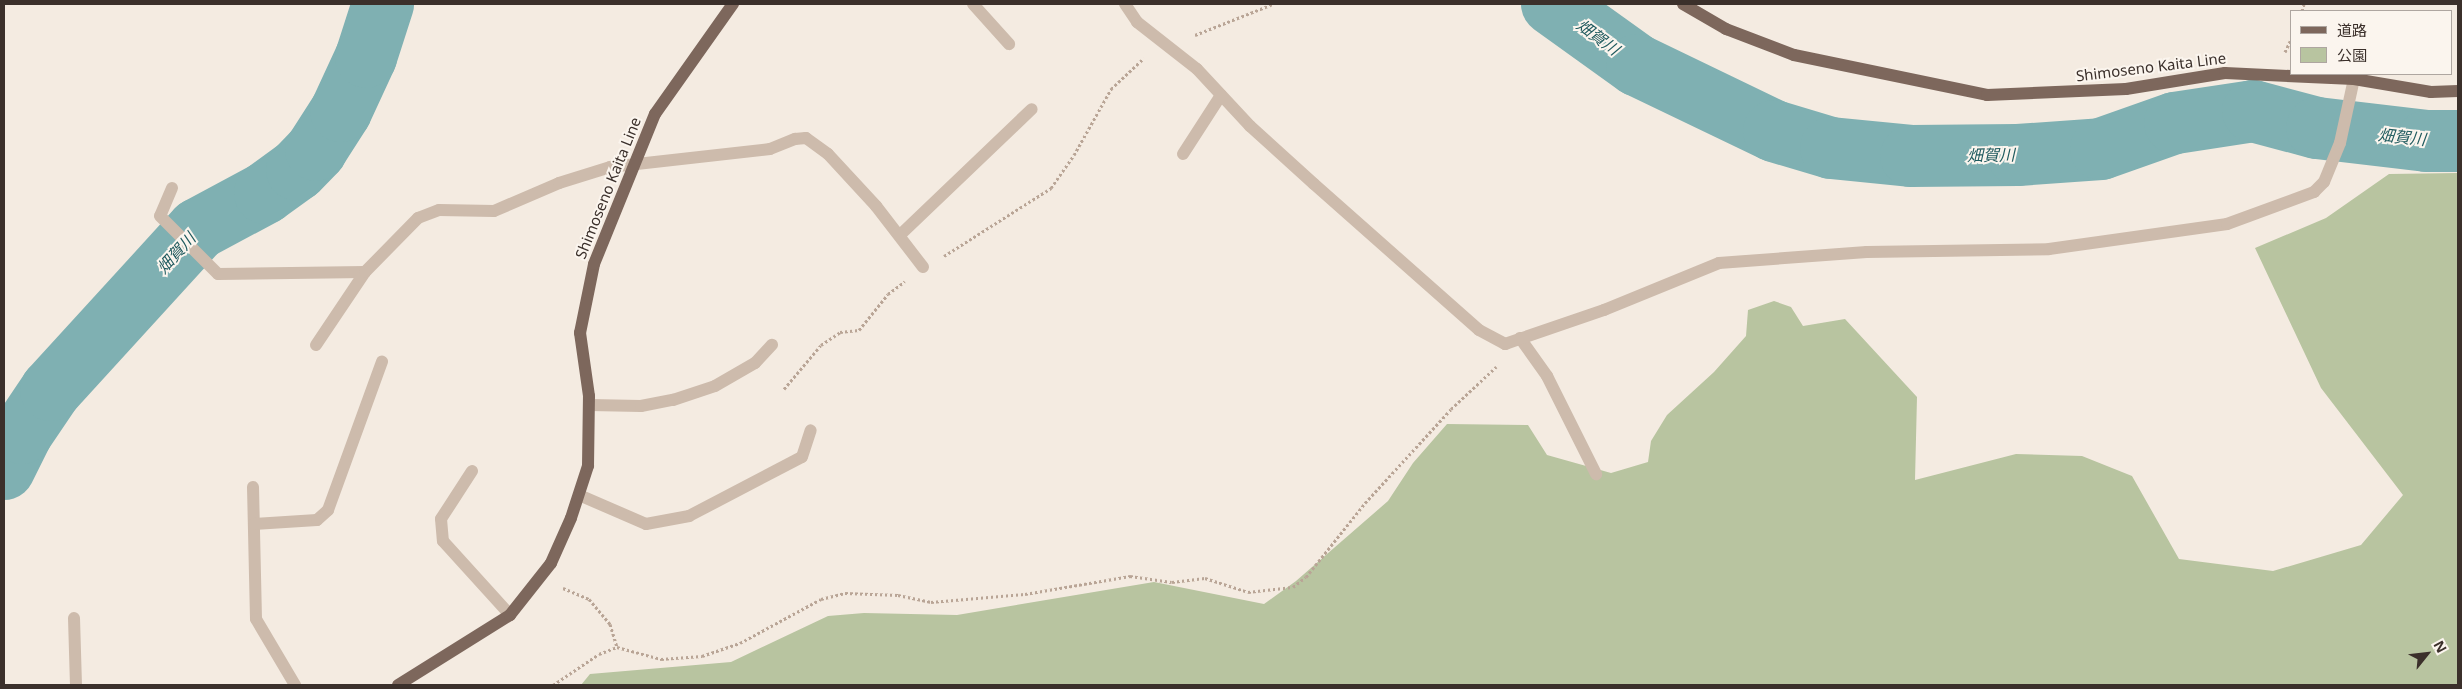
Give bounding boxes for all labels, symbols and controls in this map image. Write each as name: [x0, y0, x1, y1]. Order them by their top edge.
legend: [2290, 10, 2452, 75]
water label: 畑賀川: [1573, 15, 1623, 59]
text: 道路: [2337, 20, 2367, 40]
text: 公園: [2337, 45, 2367, 65]
street label: Shimoseno Kaita Line: [2075, 49, 2227, 85]
street label: Shimoseno Kaita Line: [571, 115, 645, 261]
water label: 畑賀川: [2377, 125, 2427, 149]
water label: 畑賀川: [1967, 145, 2015, 165]
water label: 畑賀川: [153, 229, 199, 277]
north arrow: [2402, 629, 2452, 679]
text: N: [2429, 637, 2452, 656]

